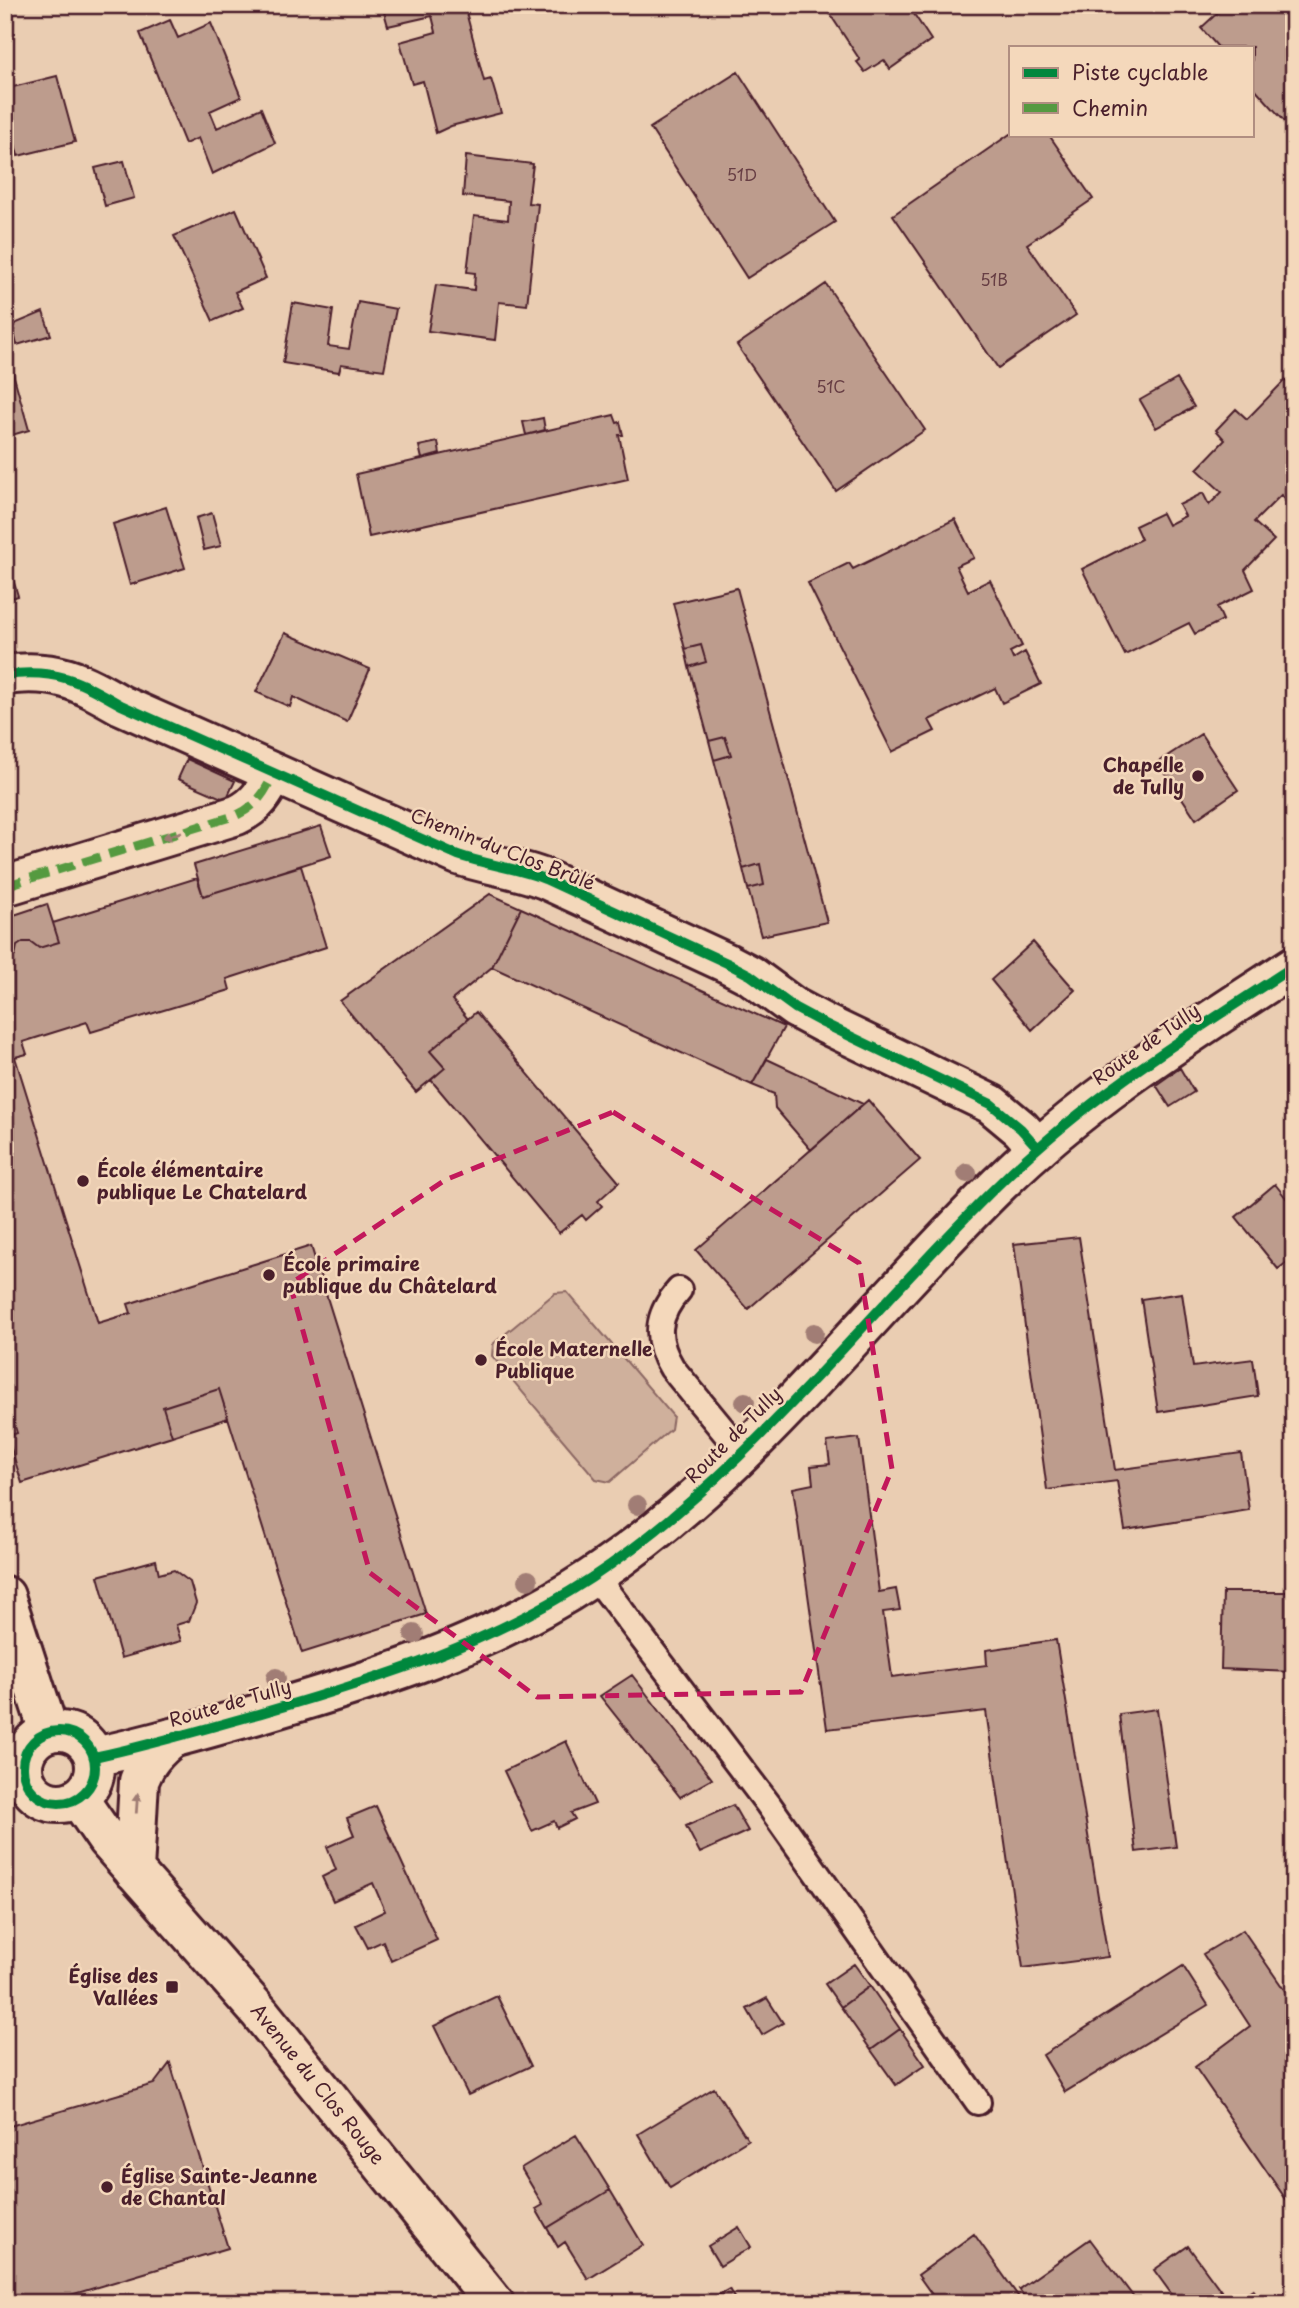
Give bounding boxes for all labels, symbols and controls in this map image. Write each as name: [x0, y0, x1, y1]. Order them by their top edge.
legend: [1009, 46, 1254, 136]
text: Piste cyclable: [1072, 55, 1208, 87]
text: Chemin: [1072, 91, 1148, 123]
house number: 51D: [727, 162, 757, 186]
house number: 51B: [980, 267, 1008, 291]
house number: 51C: [816, 374, 846, 398]
place label: Chapelle de Tully: [1103, 750, 1184, 800]
marker: Chapelle de Tully: [1190, 768, 1206, 784]
street label: Chemin du Clos Brûlé: [407, 800, 600, 896]
one-way arrow: [161, 831, 182, 841]
street label: Route de Tully: [1086, 995, 1205, 1091]
place label: École élémentaire publique Le Chatelard: [97, 1155, 307, 1205]
marker: École élémentaire publique Le Chatelard: [75, 1173, 91, 1189]
place label: École primaire publique du Châtelard: [283, 1249, 497, 1299]
marker: École primaire publique du Châtelard: [261, 1267, 277, 1283]
place label: École Maternelle Publique: [495, 1334, 652, 1384]
marker: École Maternelle Publique: [473, 1352, 489, 1368]
street label: Route de Tully: [678, 1380, 787, 1489]
street label: Route de Tully: [165, 1671, 294, 1733]
one-way arrow: [131, 1791, 142, 1813]
place label: Église des Vallées: [69, 1961, 158, 2011]
marker: Église des Vallées: [164, 1979, 180, 1995]
street label: Avenue du Clos Rouge: [245, 1997, 392, 2170]
place label: Église Sainte-Jeanne de Chantal: [121, 2161, 317, 2211]
marker: Église Sainte-Jeanne de Chantal: [99, 2179, 115, 2195]

